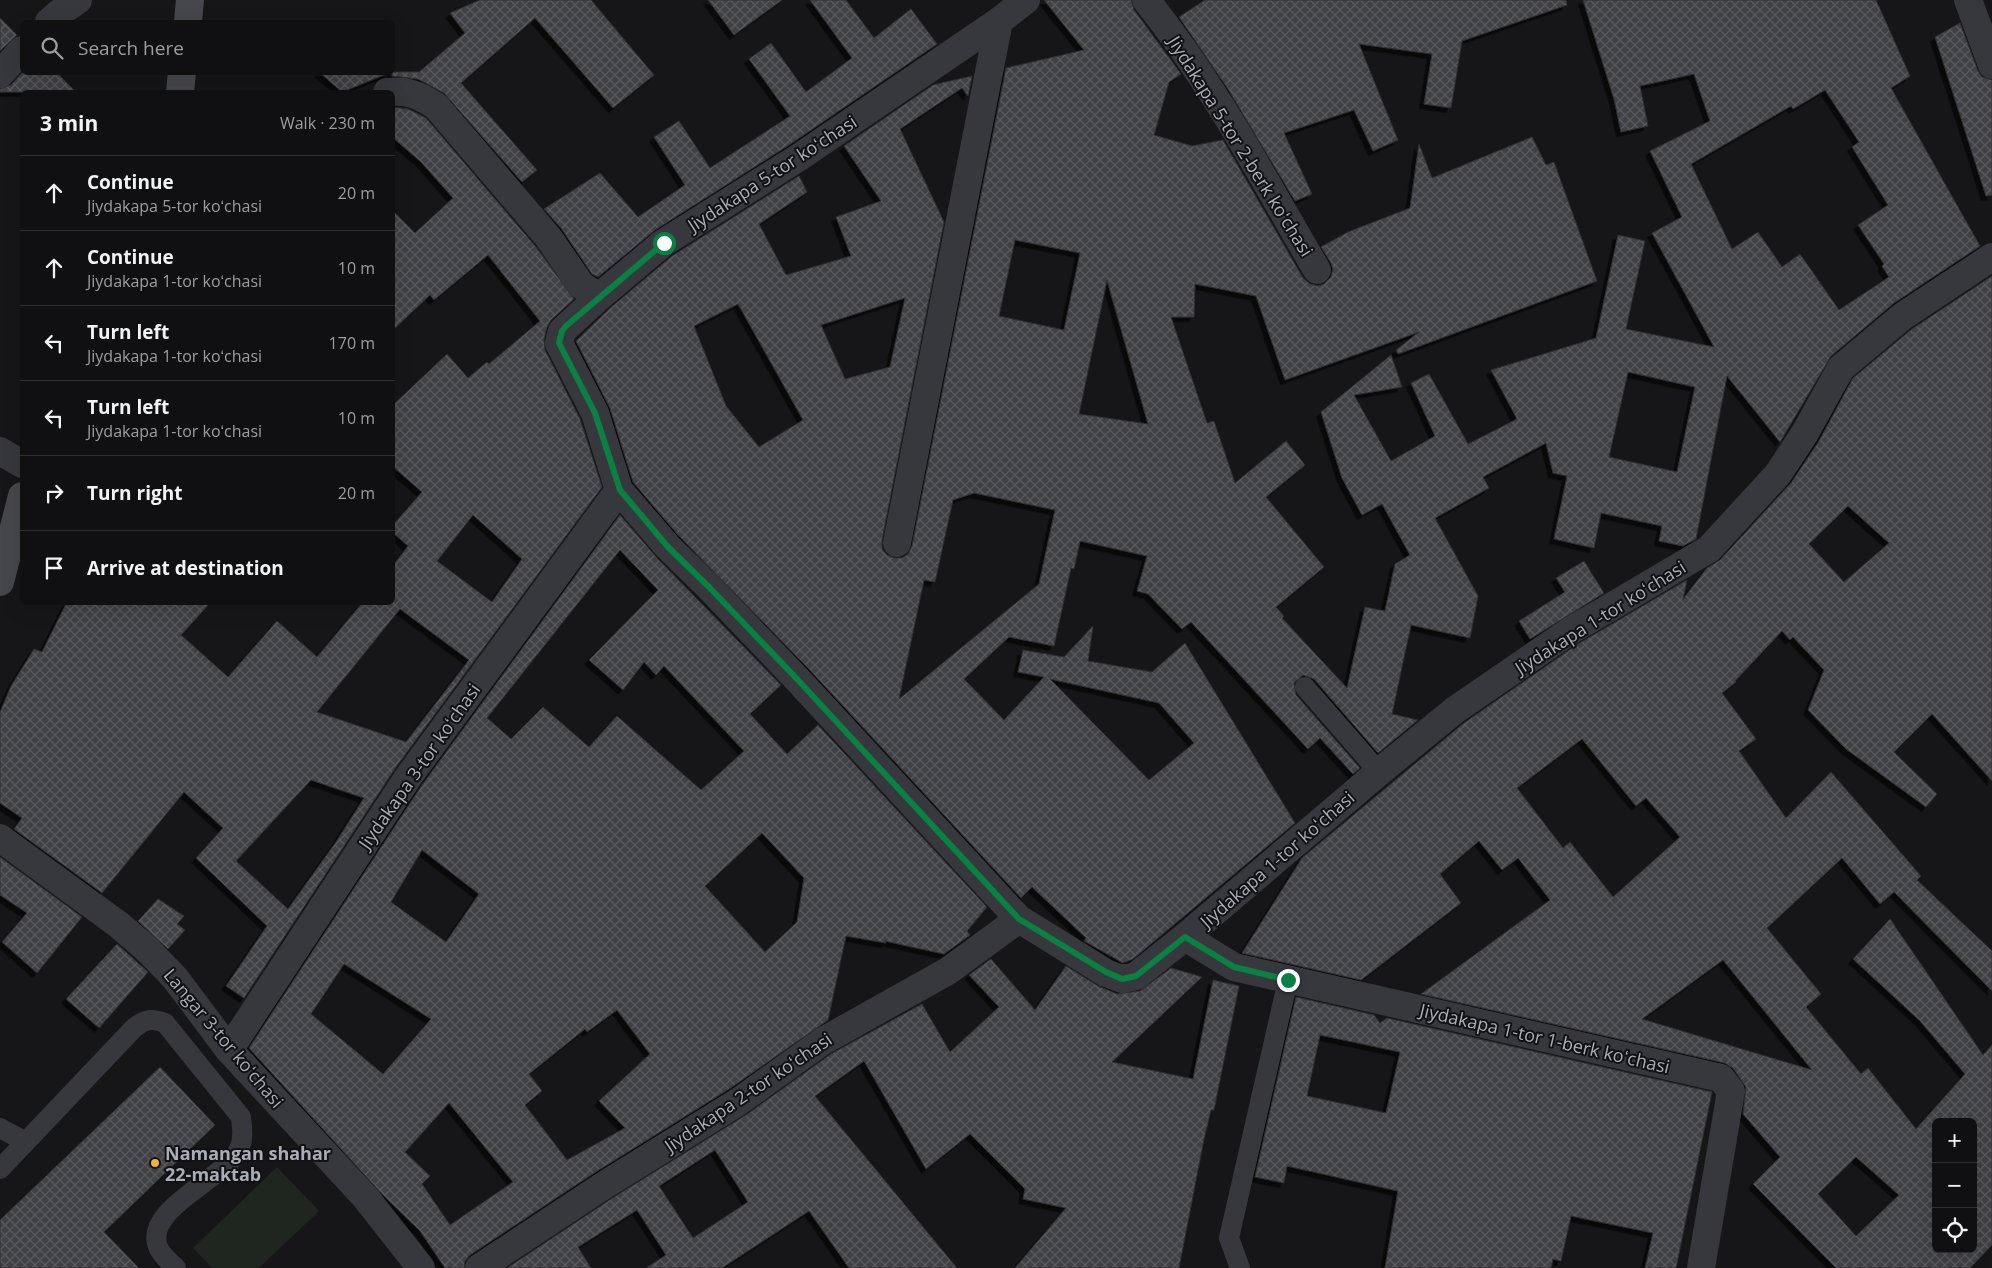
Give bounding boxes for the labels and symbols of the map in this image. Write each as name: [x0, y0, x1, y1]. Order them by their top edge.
street label: Jiydakapa 5-tor 2-berk koʻchasi: [1162, 30, 1319, 261]
street label: Jiydakapa 5-tor koʻchasi: [681, 109, 861, 238]
route start: [653, 232, 676, 255]
street label: Jiydakapa 1-tor koʻchasi: [1508, 555, 1690, 680]
street label: Jiydakapa 3-tor koʻchasi: [352, 678, 485, 855]
street label: Jiydakapa 1-tor koʻchasi: [1193, 785, 1359, 934]
street label: Langar 3-tor koʻchasi: [159, 963, 289, 1113]
route end: [1277, 969, 1300, 992]
street label: Jiydakapa 1-tor 1-berk koʻchasi: [1416, 997, 1672, 1078]
street label: Jiydakapa 2-tor koʻchasi: [658, 1027, 836, 1158]
place label: Namangan shahar 22-maktab: [165, 1141, 331, 1186]
marker: Namangan shahar 22-maktab: [149, 1157, 161, 1169]

